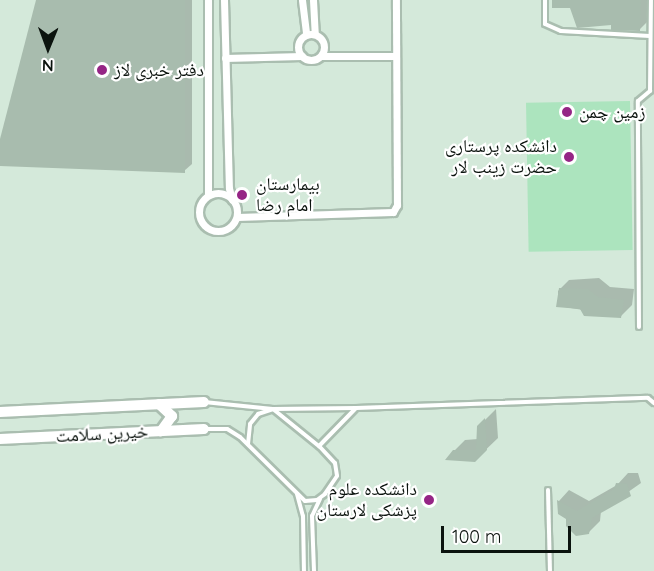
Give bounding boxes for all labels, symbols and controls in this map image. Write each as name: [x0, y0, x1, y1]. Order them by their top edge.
north arrow: [18, 18, 78, 78]
text: N: [42, 56, 54, 76]
place label: دفتر خبری لاز: [114, 59, 204, 81]
marker: دفتر خبری لاز: [95, 63, 109, 77]
place label: زمین چمن: [579, 101, 645, 123]
marker: زمین چمن: [560, 105, 574, 119]
place label: دانشکده پرستاری حضرت زینب لار: [445, 136, 557, 178]
marker: دانشکده پرستاری حضرت زینب لار: [562, 150, 576, 164]
place label: بیمارستان امام رضا: [256, 174, 320, 216]
marker: بیمارستان امام رضا: [233, 186, 251, 204]
street label: خیرین سلامت: [55, 421, 149, 447]
place label: دانشکده علوم پزشکی لارستان: [316, 479, 417, 522]
marker: دانشکده علوم پزشکی لارستان: [422, 493, 436, 507]
scale bar: [444, 514, 574, 552]
text: 100 m: [452, 525, 501, 548]

